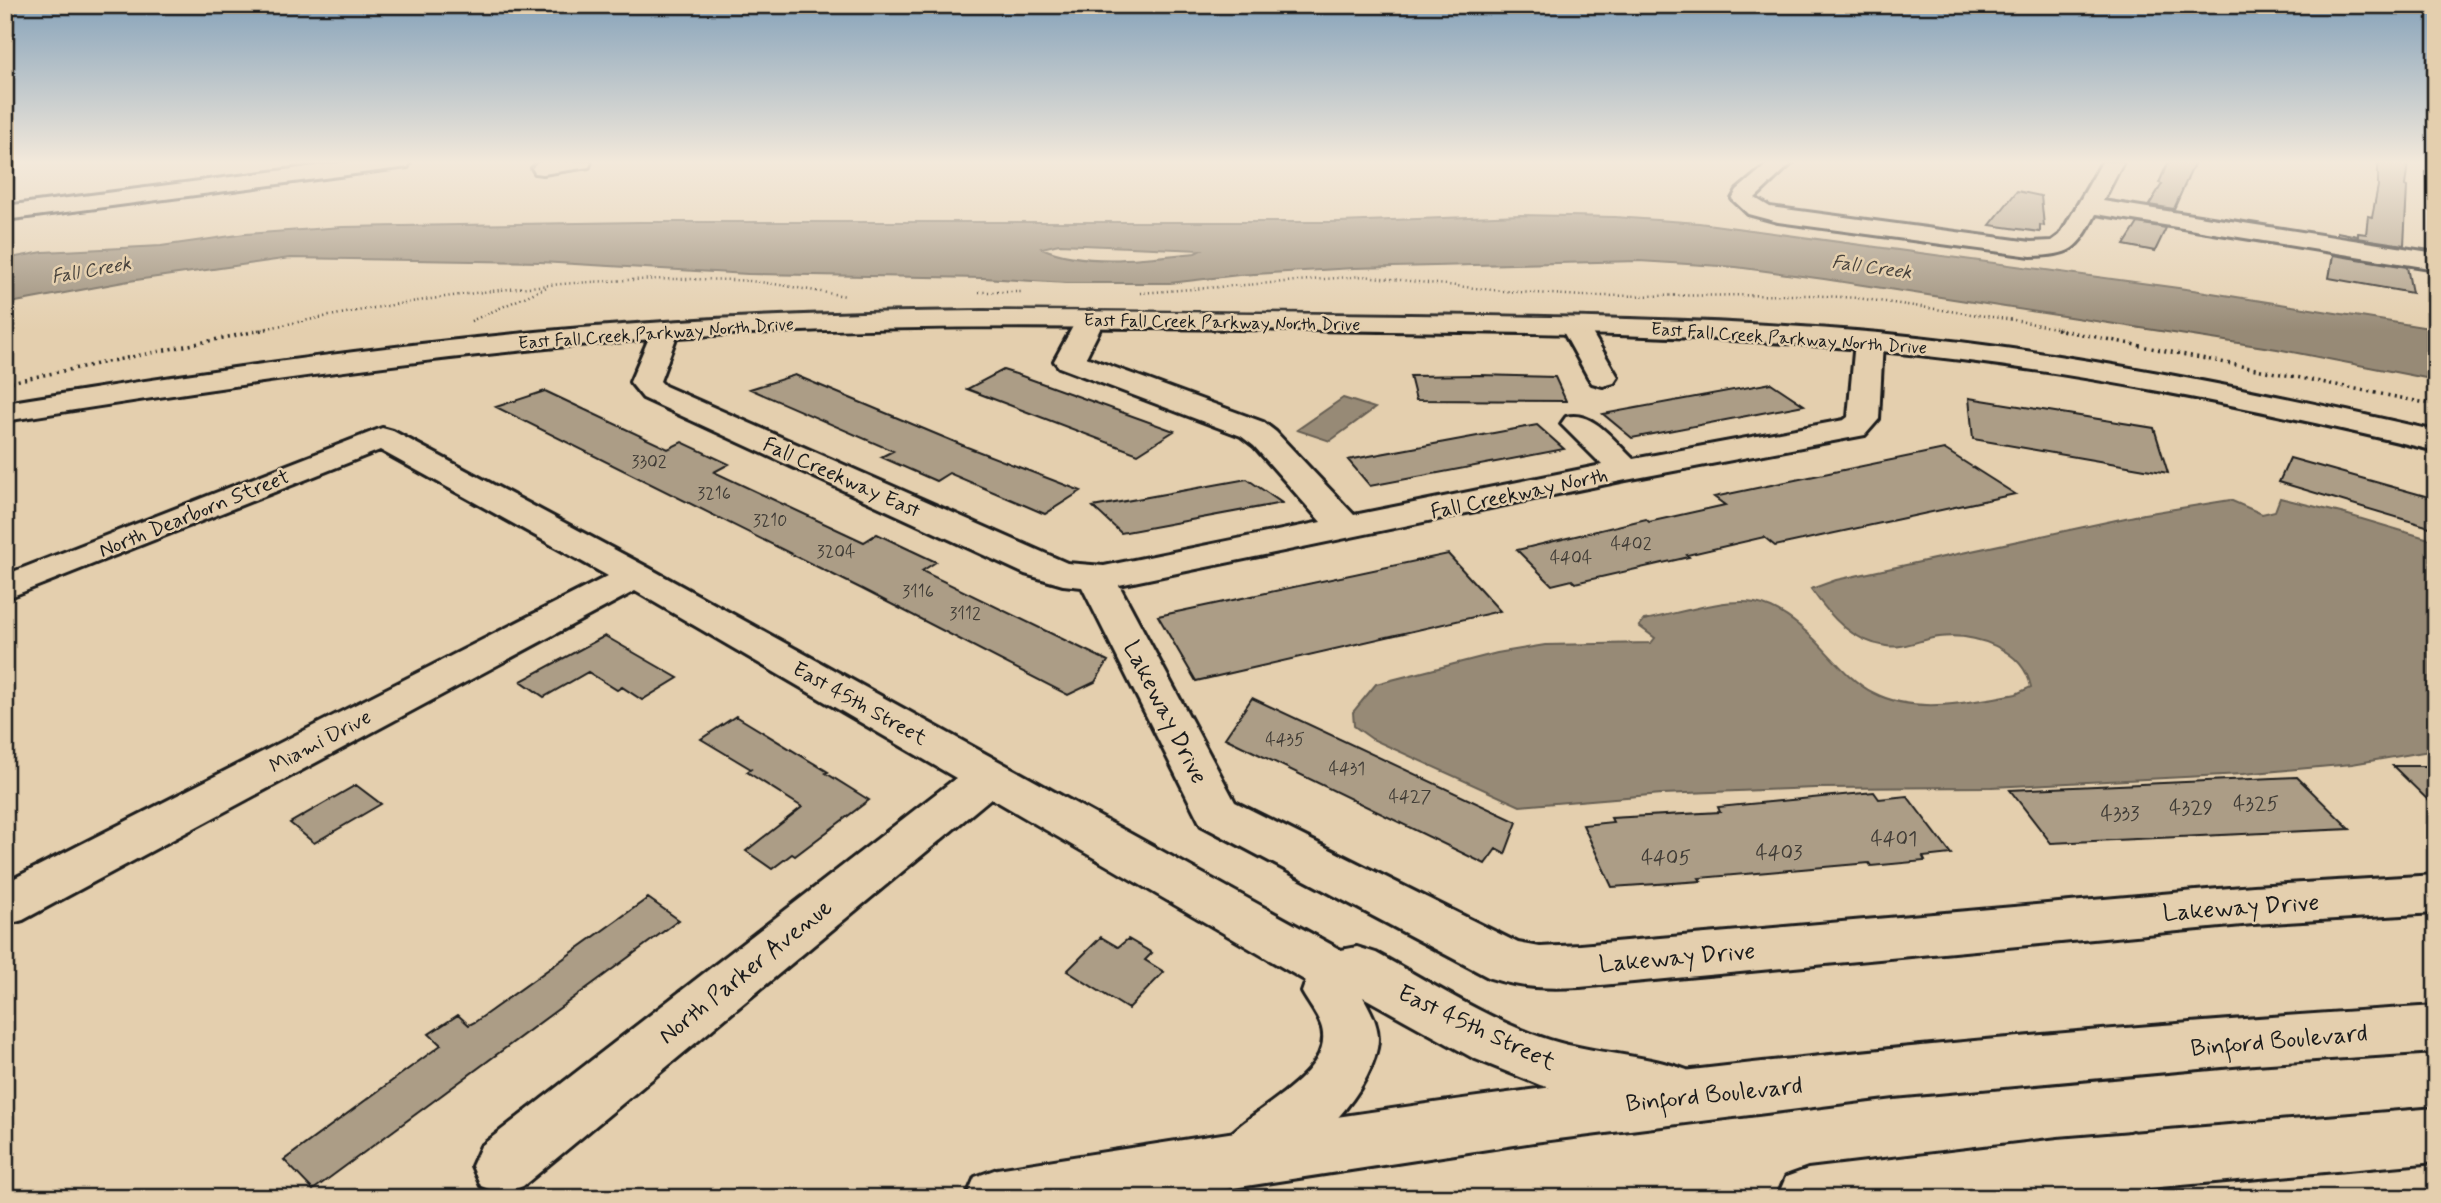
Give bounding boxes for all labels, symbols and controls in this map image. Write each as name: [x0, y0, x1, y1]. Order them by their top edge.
water label: Fall Creek: [1830, 250, 1914, 286]
water label: Fall Creek: [50, 251, 133, 290]
street label: East Fall Creek Parkway North Drive: [1083, 309, 1361, 337]
street label: East Fall Creek Parkway North Drive: [517, 312, 795, 356]
street label: East Fall Creek Parkway North Drive: [1650, 317, 1928, 361]
street label: Fall Creekway East: [759, 431, 925, 525]
house number: 3302: [631, 450, 667, 474]
street label: Fall Creekway North: [1428, 462, 1610, 526]
street label: North Dearborn Street: [95, 463, 294, 565]
house number: 3216: [697, 482, 731, 506]
house number: 3210: [753, 509, 787, 533]
house number: 4402: [1610, 532, 1652, 556]
house number: 3204: [817, 540, 855, 564]
house number: 4404: [1550, 546, 1592, 570]
house number: 3116: [902, 580, 934, 604]
house number: 3112: [949, 602, 981, 626]
street label: Lakeway Drive: [1115, 636, 1214, 790]
street label: East 45th Street: [787, 655, 932, 753]
street label: Miami Drive: [264, 703, 376, 781]
house number: 4435: [1265, 728, 1305, 752]
house number: 4431: [1329, 757, 1365, 781]
house number: 4427: [1388, 785, 1432, 809]
house number: 4325: [2233, 790, 2279, 818]
house number: 4329: [2169, 794, 2213, 822]
house number: 4333: [2100, 800, 2140, 828]
house number: 4401: [1871, 825, 1917, 853]
house number: 4403: [1755, 839, 1803, 867]
house number: 4405: [1641, 844, 1691, 872]
street label: Lakeway Drive: [2162, 888, 2320, 929]
street label: North Parker Avenue: [653, 892, 839, 1052]
street label: Lakeway Drive: [1598, 936, 1757, 981]
street label: East 45th Street: [1392, 978, 1560, 1079]
street label: Binford Boulevard: [2189, 1018, 2369, 1067]
street label: Binford Boulevard: [1624, 1071, 1804, 1122]

